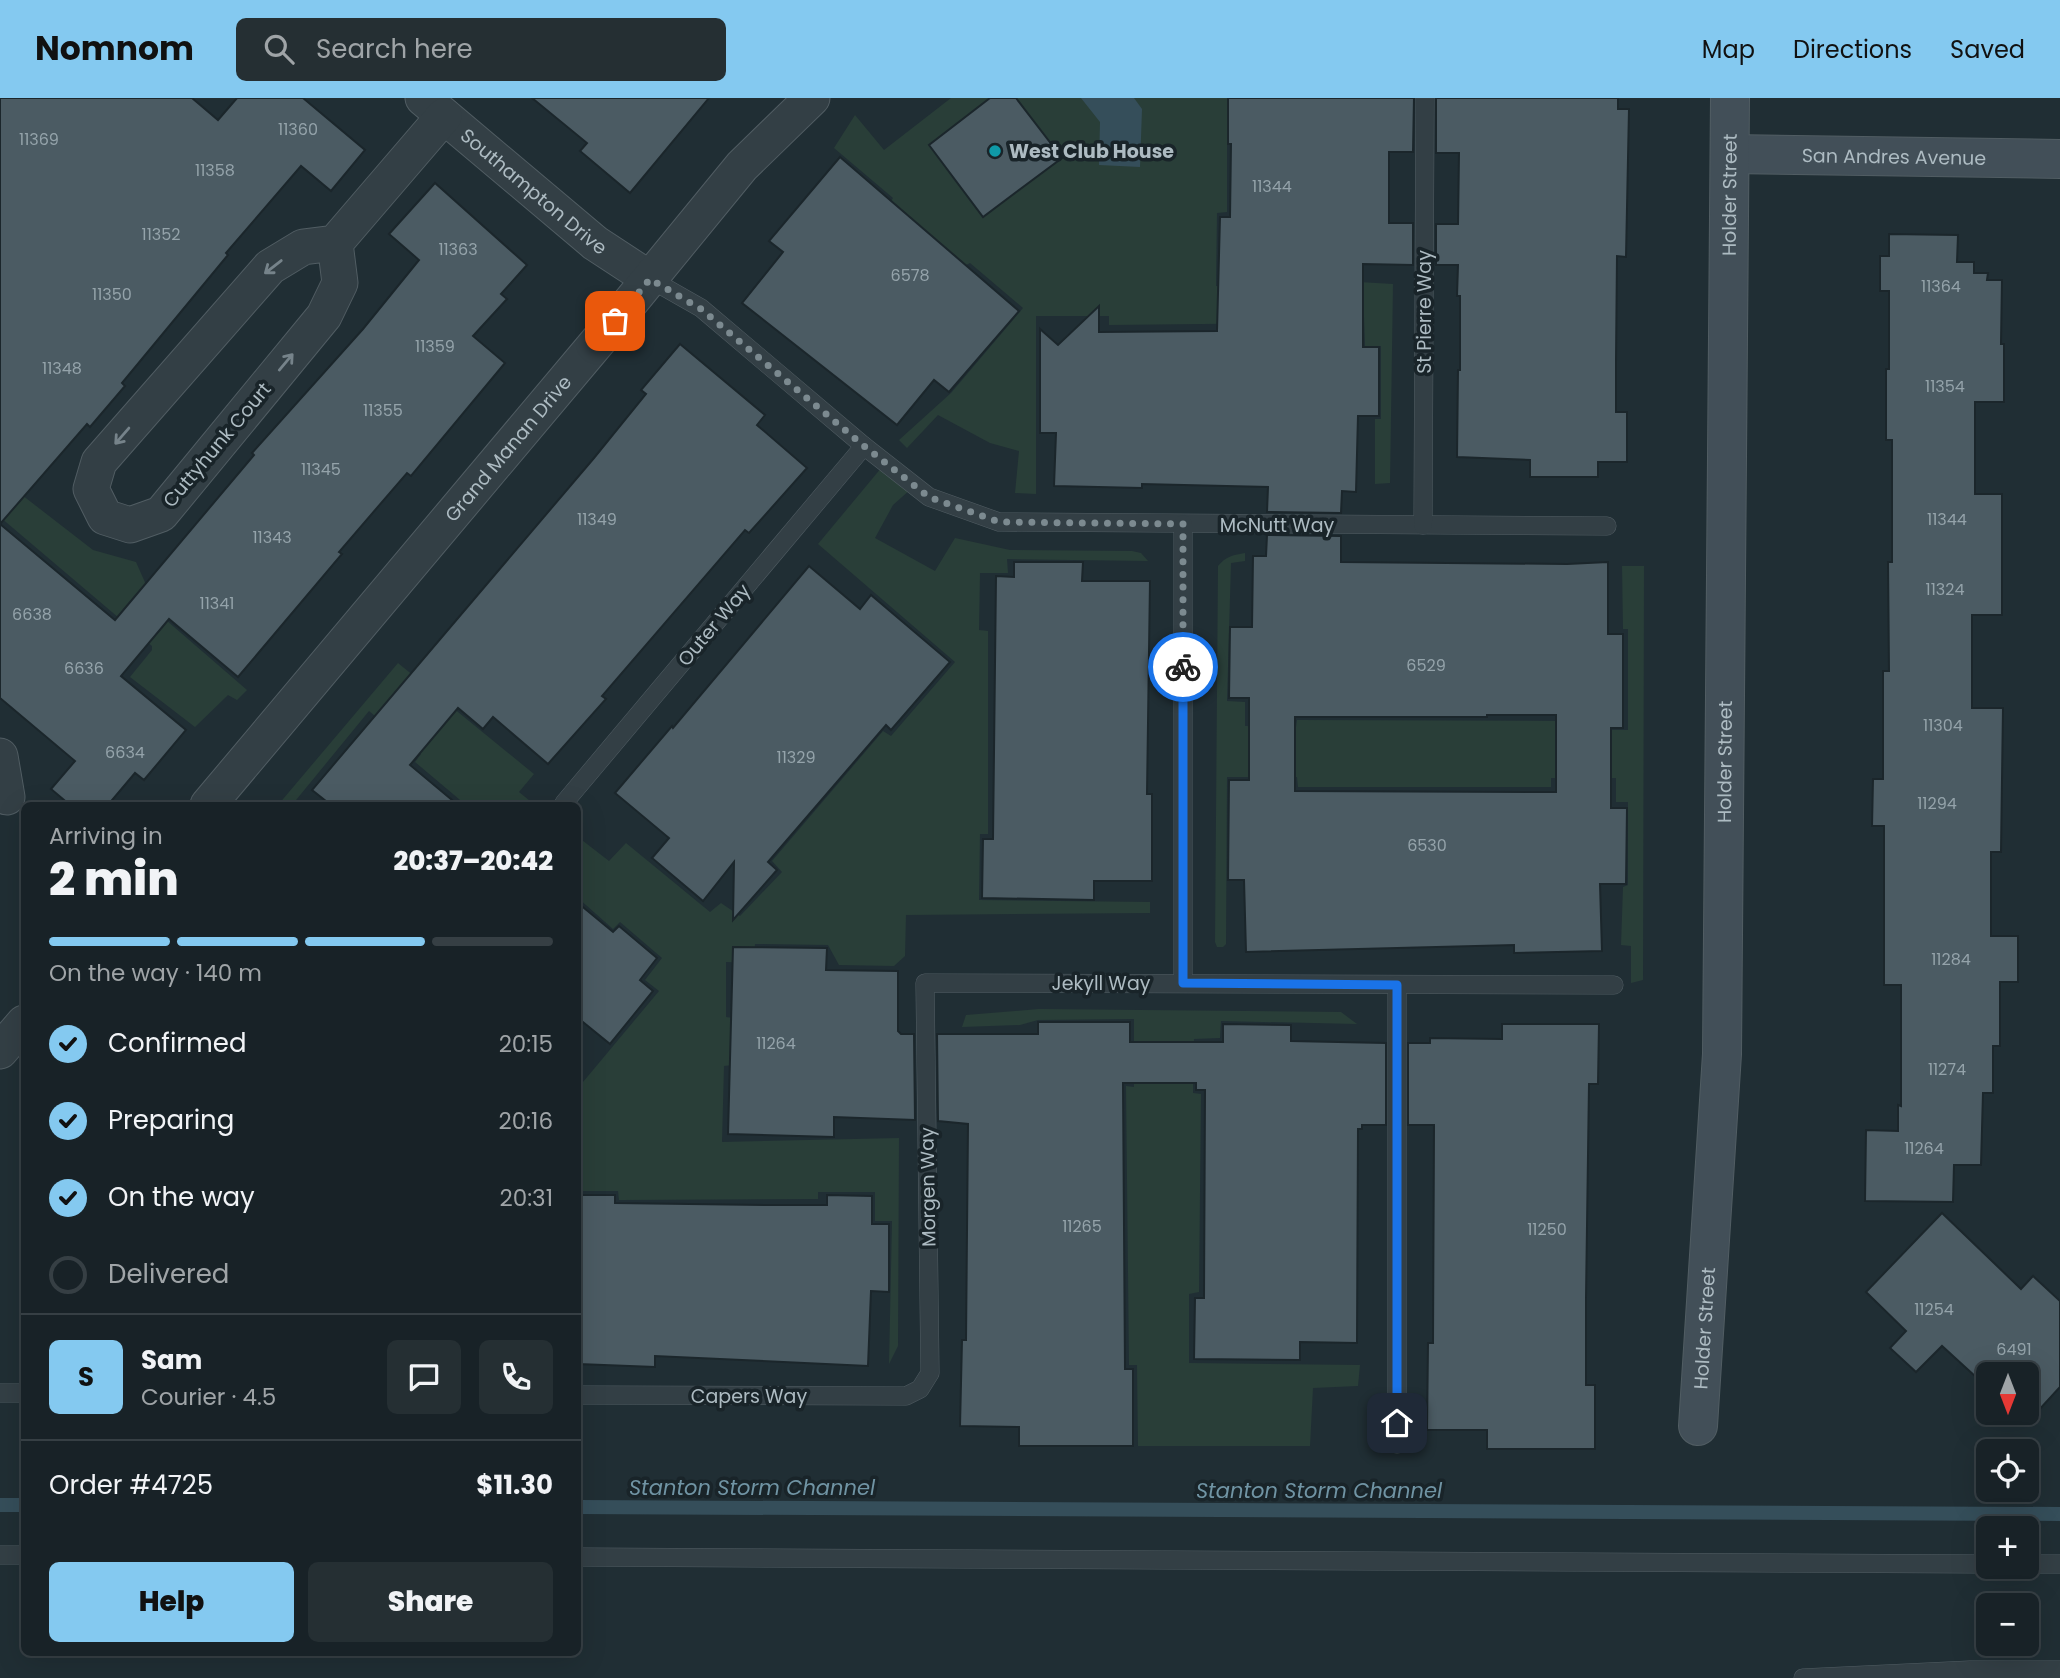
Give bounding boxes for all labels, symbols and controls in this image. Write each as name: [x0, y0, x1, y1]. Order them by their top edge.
search box: [236, 18, 726, 81]
text: Nomnom: [35, 25, 194, 72]
icon: search: [260, 30, 298, 68]
text: Search here: [316, 31, 473, 67]
text: Map: [1702, 33, 1755, 66]
text: Directions: [1793, 33, 1912, 66]
text: Saved: [1950, 33, 2025, 66]
house number: 11360: [278, 118, 318, 141]
street label: Southampton Drive: [455, 122, 612, 261]
house number: 11369: [19, 128, 59, 151]
street label: Holder Street: [1715, 133, 1743, 256]
place label: West Club House: [1009, 138, 1174, 165]
street label: San Andres Avenue: [1802, 142, 1986, 171]
marker: West Club House: [987, 143, 1003, 159]
house number: 11358: [195, 159, 235, 182]
house number: 11344: [1252, 175, 1292, 198]
house number: 11352: [142, 223, 180, 246]
house number: 11363: [438, 238, 478, 261]
street label: St Pierre Way: [1411, 250, 1438, 374]
one-way arrow: [265, 259, 283, 274]
house number: 6578: [890, 264, 930, 287]
house number: 11364: [1921, 275, 1961, 298]
house number: 11350: [92, 283, 132, 306]
pin: [585, 291, 645, 351]
icon: bag: [596, 302, 634, 340]
house number: 11359: [415, 335, 455, 358]
one-way arrow: [278, 353, 294, 371]
house number: 11348: [42, 357, 82, 380]
street label: Grand Manan Drive: [438, 369, 577, 527]
house number: 11354: [1925, 375, 1965, 398]
street label: Cuttyhunk Court: [157, 377, 277, 513]
house number: 11355: [363, 399, 403, 422]
one-way arrow: [114, 427, 130, 445]
house number: 11345: [301, 458, 341, 481]
house number: 11349: [577, 508, 617, 531]
house number: 11344: [1927, 508, 1967, 531]
street label: McNutt Way: [1220, 512, 1334, 539]
house number: 11343: [252, 526, 292, 549]
street label: Outer Way: [672, 578, 757, 672]
house number: 11324: [1926, 578, 1964, 601]
house number: 11341: [200, 592, 234, 615]
house number: 6638: [12, 603, 52, 626]
courier: [1148, 632, 1218, 702]
icon: bike: [1164, 648, 1202, 686]
house number: 6529: [1406, 654, 1446, 677]
house number: 6636: [64, 657, 104, 680]
street label: Holder Street: [1710, 700, 1738, 823]
house number: 11304: [1923, 714, 1963, 737]
house number: 6634: [105, 741, 145, 764]
house number: 11329: [777, 746, 815, 769]
house number: 11294: [1917, 792, 1957, 815]
text: Arriving in: [49, 820, 163, 852]
house number: 6530: [1407, 834, 1447, 857]
text: 20:37–20:42: [393, 843, 553, 879]
text: 2 min: [49, 847, 179, 911]
house number: 11284: [1931, 948, 1971, 971]
text: On the way · 140 m: [49, 957, 262, 989]
street label: Jekyll Way: [1052, 970, 1151, 997]
icon: check: [49, 1025, 87, 1063]
text: Confirmed: [108, 1025, 246, 1061]
text: 20:15: [499, 1028, 553, 1060]
house number: 11264: [756, 1032, 796, 1055]
house number: 11274: [1928, 1058, 1966, 1081]
icon: check: [49, 1102, 87, 1140]
text: Preparing: [108, 1102, 234, 1138]
text: 20:16: [498, 1105, 553, 1137]
street label: Morgen Way: [913, 1127, 943, 1247]
house number: 11264: [1904, 1137, 1944, 1160]
icon: check: [49, 1179, 87, 1217]
text: On the way: [108, 1179, 255, 1215]
text: 20:31: [500, 1182, 553, 1214]
house number: 11265: [1062, 1215, 1102, 1238]
house number: 11250: [1527, 1218, 1567, 1241]
text: Delivered: [108, 1256, 229, 1292]
street label: Holder Street: [1687, 1266, 1722, 1390]
house number: 11254: [1914, 1298, 1954, 1321]
house number: 6491: [1996, 1338, 2032, 1361]
button: chat: [387, 1340, 461, 1414]
button: phone: [479, 1340, 553, 1414]
text: Sam: [141, 1342, 202, 1378]
text: S: [78, 1359, 94, 1395]
north arrow: [1976, 1362, 2039, 1424]
map controls: [1976, 1362, 2039, 1656]
text: Courier · 4.5: [141, 1381, 276, 1413]
street label: Capers Way: [691, 1383, 807, 1410]
pin: [1367, 1393, 1427, 1453]
icon: home: [1378, 1404, 1416, 1442]
button: locate: [1976, 1439, 2039, 1502]
text: Order #4725: [49, 1467, 213, 1503]
text: $11.30: [476, 1467, 553, 1503]
water label: Stanton Storm Channel: [629, 1473, 876, 1502]
water label: Stanton Storm Channel: [1196, 1476, 1443, 1505]
button: +: [1976, 1516, 2039, 1579]
button: Help: [49, 1562, 294, 1642]
button: Share: [308, 1562, 553, 1642]
button: −: [1976, 1593, 2039, 1656]

